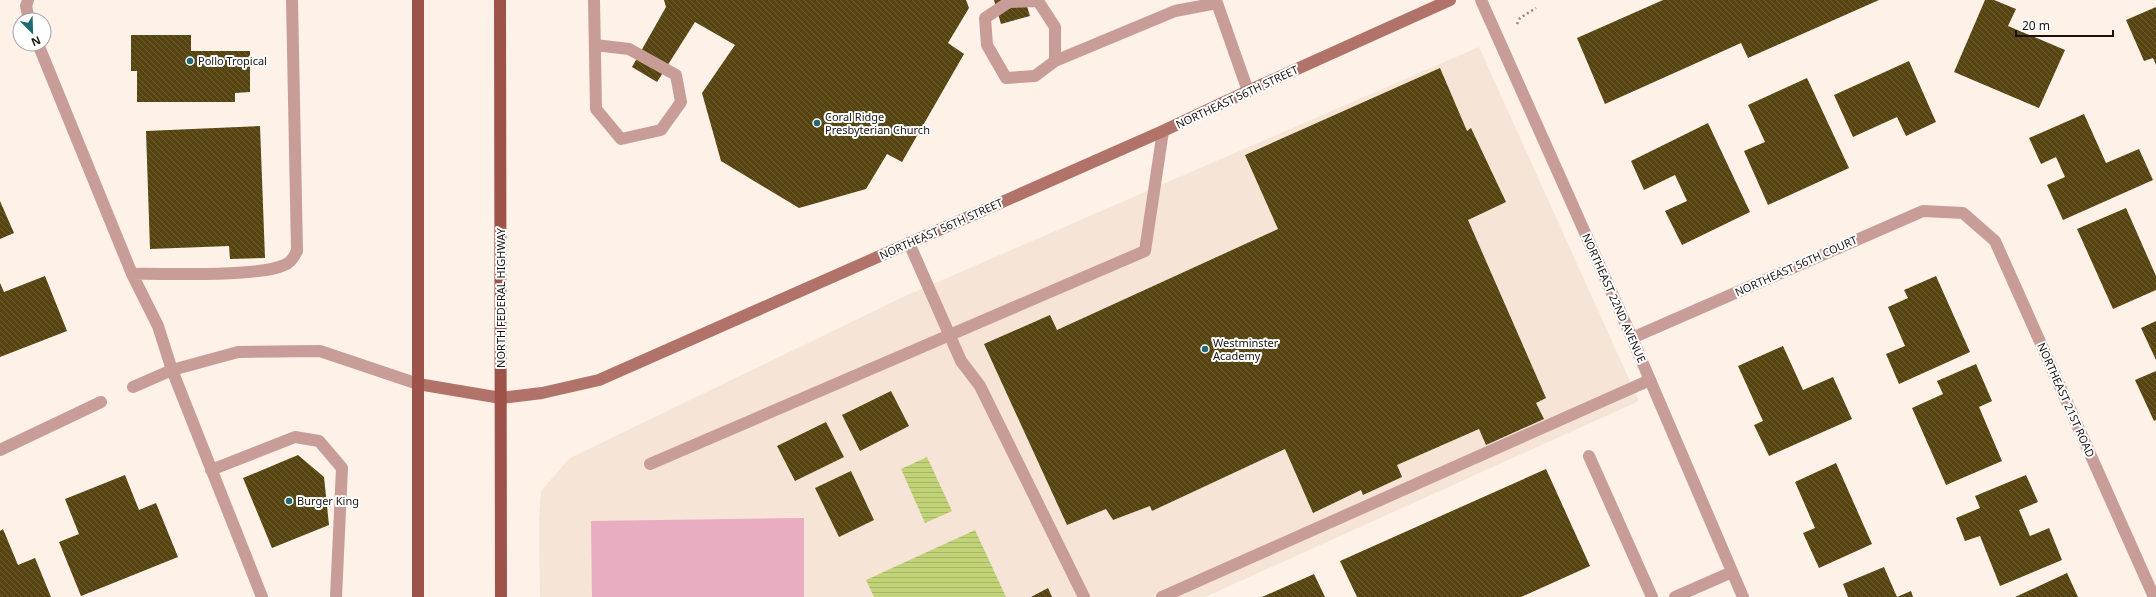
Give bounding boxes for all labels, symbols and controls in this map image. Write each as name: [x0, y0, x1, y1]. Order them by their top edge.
north arrow: [12, 12, 52, 52]
scale bar: [2016, 12, 2113, 38]
text: 20 m: [2022, 17, 2050, 34]
text: N: [29, 33, 43, 50]
place label: Pollo Tropical: [198, 53, 267, 68]
marker: Pollo Tropical: [185, 56, 195, 66]
street label: NORTHEAST 56TH STREET: [1173, 62, 1300, 132]
place label: Coral Ridge Presbyterian Church: [825, 109, 930, 137]
marker: Coral Ridge Presbyterian Church: [812, 118, 822, 128]
street label: NORTHEAST 56TH STREET: [877, 195, 1005, 263]
street label: NORTH FEDERAL HIGHWAY: [493, 227, 508, 368]
street label: NORTHEAST 22ND AVENUE: [1579, 231, 1650, 365]
street label: NORTHEAST 56TH COURT: [1732, 232, 1859, 299]
place label: Westminster Academy: [1213, 335, 1279, 363]
street label: NORTHEAST 21ST ROAD: [2034, 340, 2099, 460]
marker: Westminster Academy: [1200, 344, 1210, 354]
place label: Burger King: [297, 493, 359, 508]
marker: Burger King: [284, 496, 294, 506]

